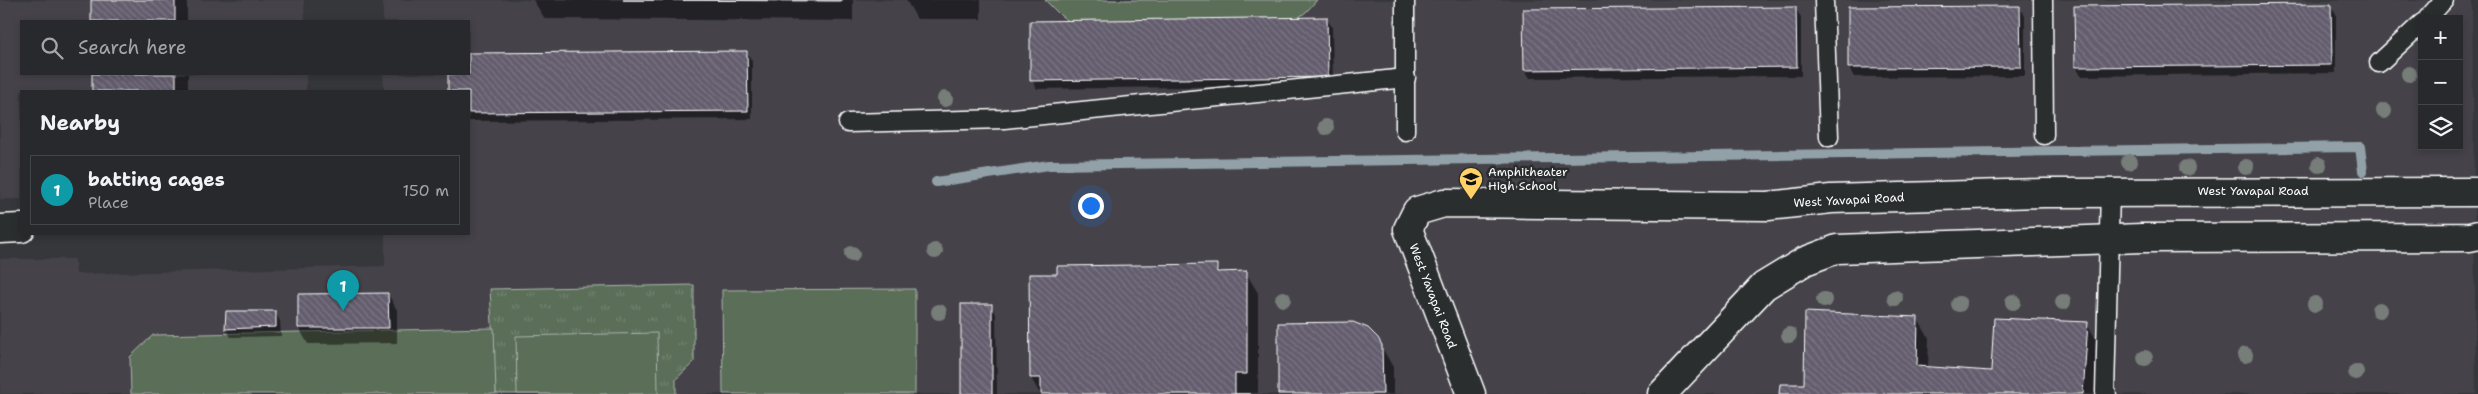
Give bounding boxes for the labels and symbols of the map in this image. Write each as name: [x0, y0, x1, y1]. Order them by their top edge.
place label: Amphitheater High School: [1488, 164, 1568, 194]
school or university icon: Amphitheater High School: [1458, 166, 1484, 200]
street label: West Yavapai Road: [2197, 183, 2309, 199]
street label: West Yavapai Road: [1793, 189, 1905, 211]
your location: [1078, 193, 1104, 219]
street label: West Yavapai Road: [1406, 241, 1461, 351]
pin: 1: [327, 270, 359, 311]

